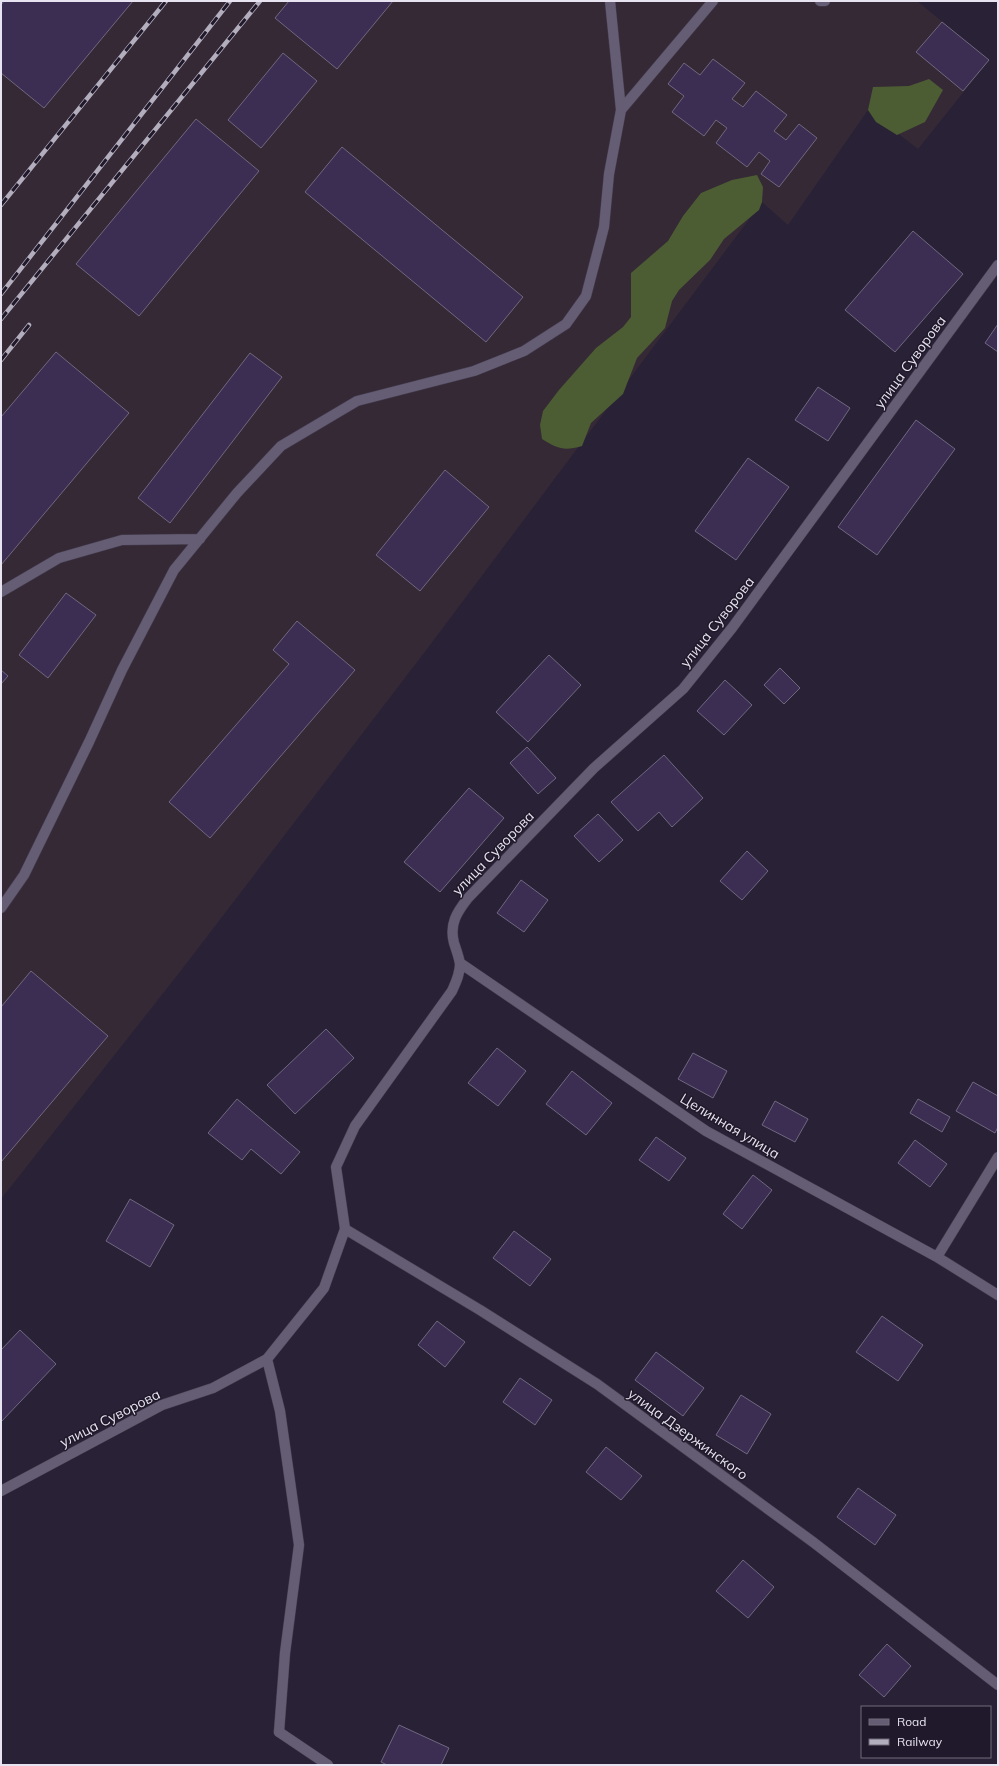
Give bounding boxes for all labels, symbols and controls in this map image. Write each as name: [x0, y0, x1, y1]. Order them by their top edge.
street label: улица Суворова: [870, 312, 950, 412]
street label: улица Суворова: [676, 573, 758, 671]
street label: улица Суворова: [448, 807, 538, 899]
street label: Целинная улица: [677, 1089, 783, 1163]
street label: улица Дзержинского: [624, 1384, 752, 1484]
street label: улица Суворова: [57, 1385, 163, 1451]
legend: [861, 1706, 991, 1758]
text: Road: [897, 1714, 926, 1729]
text: Railway: [897, 1734, 943, 1749]

